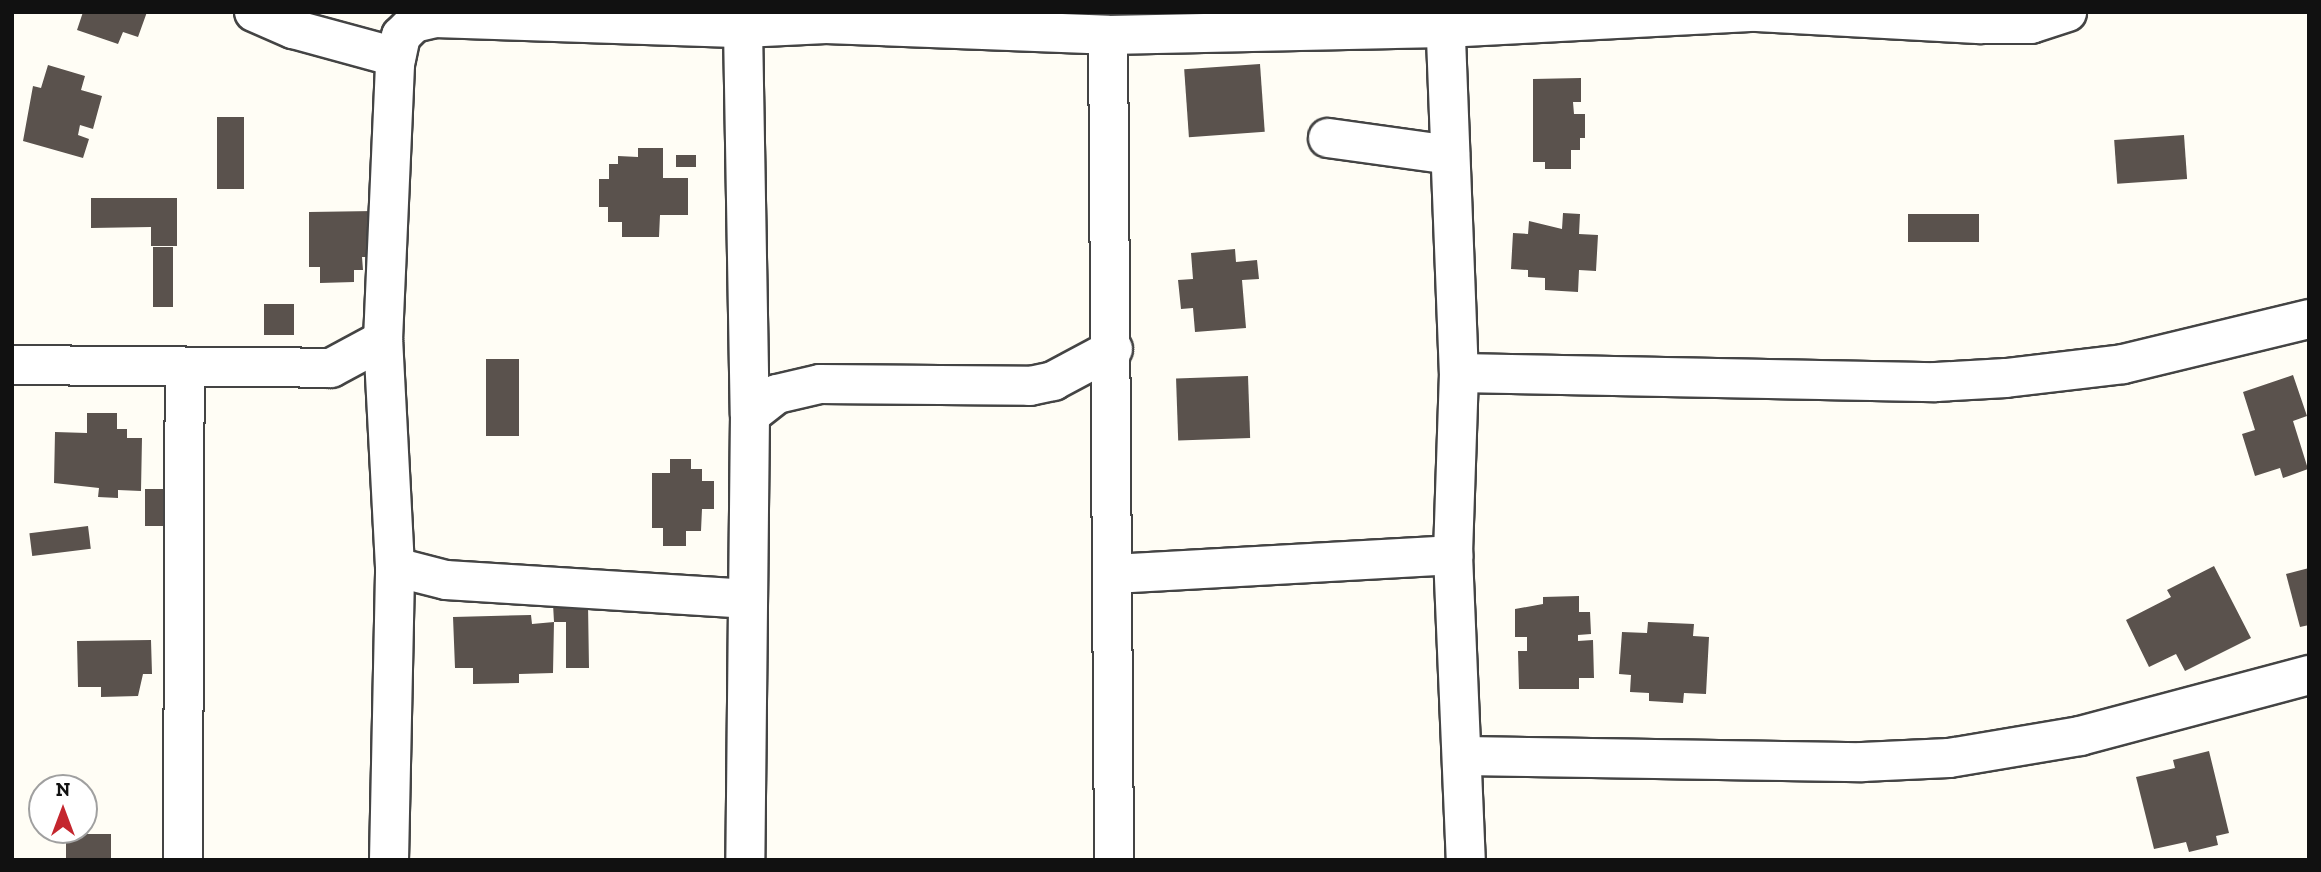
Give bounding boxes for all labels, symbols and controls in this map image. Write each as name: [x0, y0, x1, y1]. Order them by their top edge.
north arrow: [28, 774, 98, 844]
text: N: [56, 778, 70, 801]

